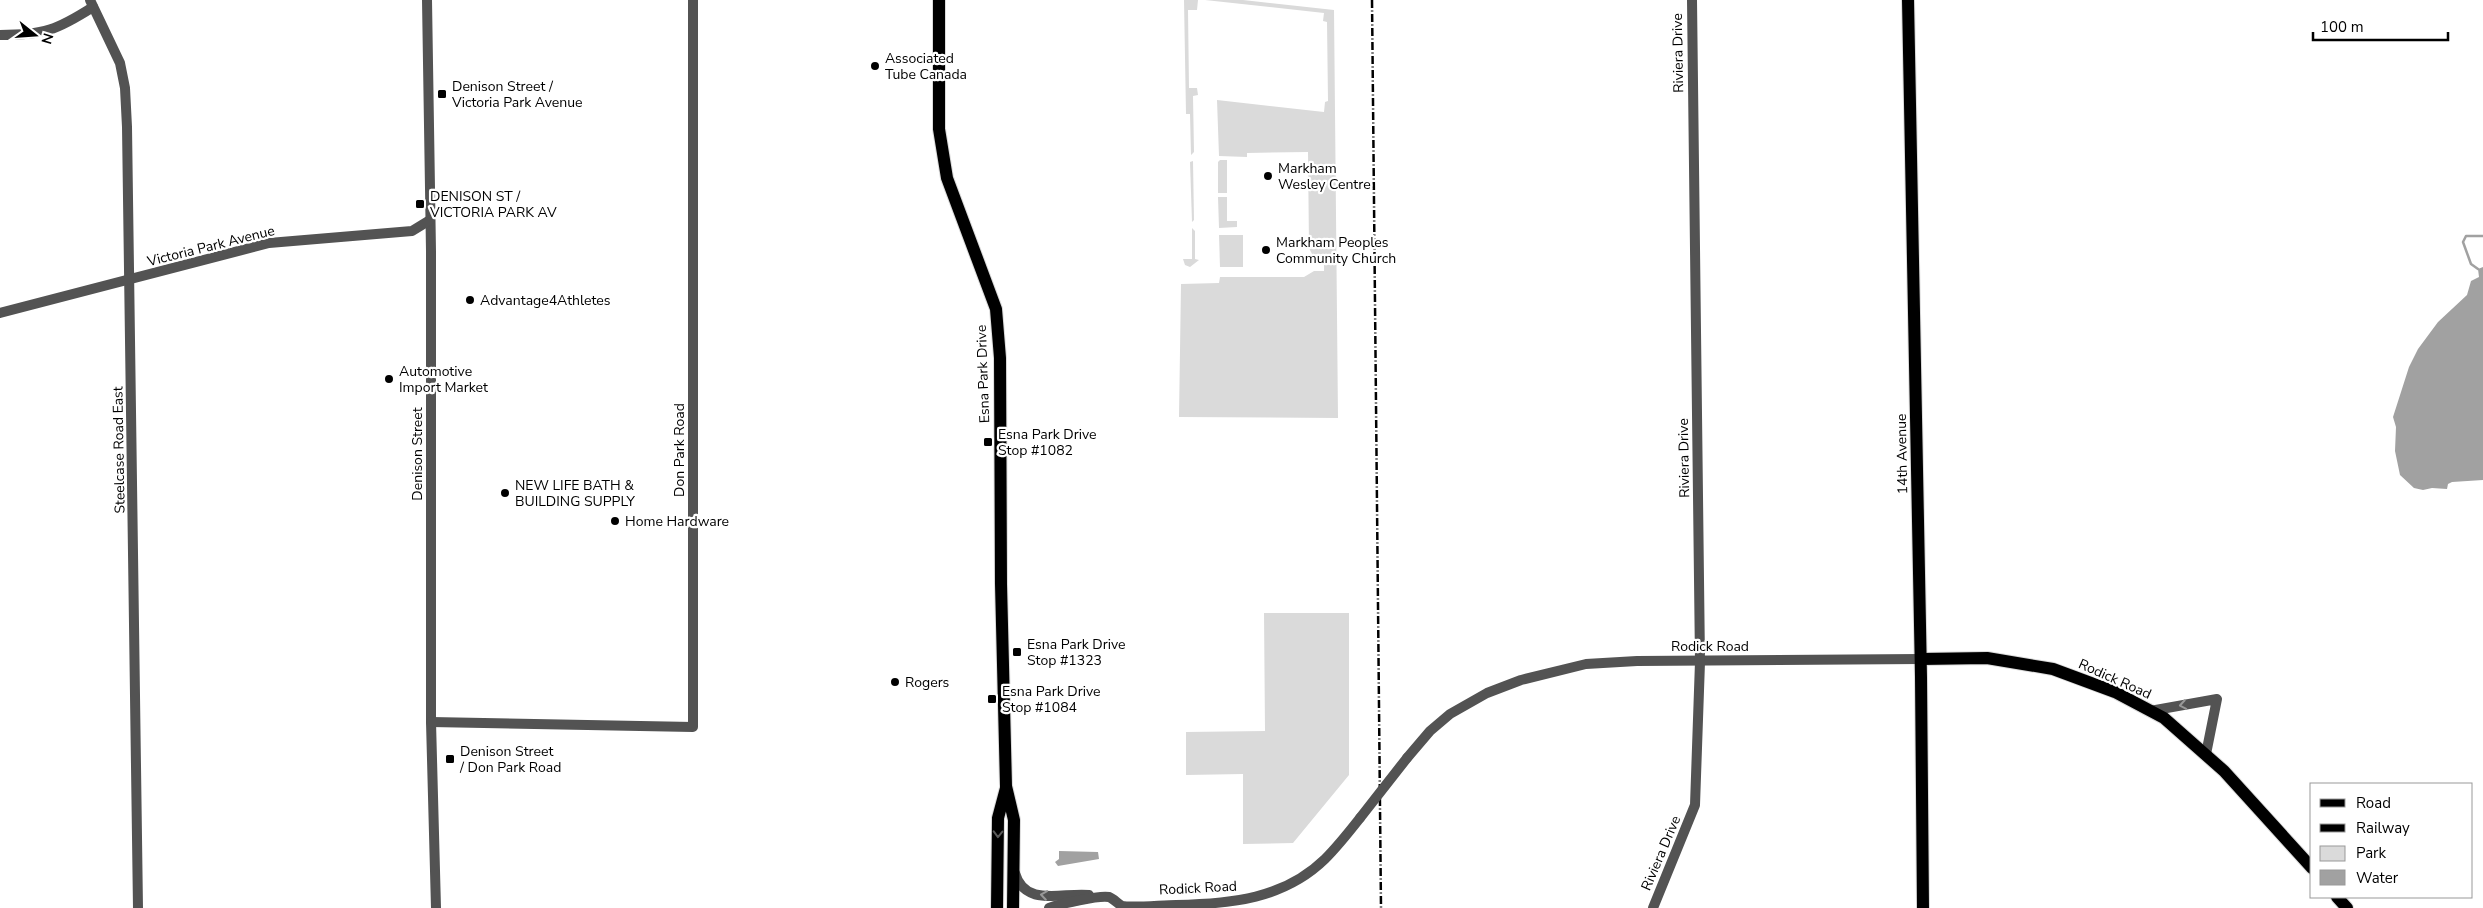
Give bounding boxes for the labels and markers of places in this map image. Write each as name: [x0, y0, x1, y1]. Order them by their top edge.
place label: Associated Tube Canada: [885, 49, 967, 84]
marker: Associated Tube Canada: [869, 60, 881, 72]
place label: Denison Street / Victoria Park Avenue: [451, 77, 582, 112]
marker: Denison Street / Victoria Park Avenue: [436, 88, 448, 100]
place label: Markham Wesley Centre: [1278, 159, 1371, 194]
marker: Markham Wesley Centre: [1262, 170, 1274, 182]
place label: DENISON ST / VICTORIA PARK AV: [429, 187, 557, 222]
marker: DENISON ST / VICTORIA PARK AV: [414, 198, 426, 210]
place label: Markham Peoples Community Church: [1276, 233, 1396, 268]
marker: Markham Peoples Community Church: [1260, 244, 1272, 256]
place label: Advantage4Athletes: [480, 291, 611, 310]
marker: Advantage4Athletes: [464, 294, 476, 306]
place label: Automotive Import Market: [399, 362, 488, 397]
marker: Automotive Import Market: [383, 373, 395, 385]
place label: Esna Park Drive Stop #1082: [998, 425, 1097, 460]
marker: Esna Park Drive Stop #1082: [982, 436, 994, 448]
place label: NEW LIFE BATH & BUILDING SUPPLY: [515, 476, 635, 511]
marker: NEW LIFE BATH & BUILDING SUPPLY: [499, 487, 511, 499]
place label: Home Hardware: [625, 512, 729, 531]
marker: Home Hardware: [609, 515, 621, 527]
place label: Esna Park Drive Stop #1323: [1027, 635, 1126, 670]
marker: Esna Park Drive Stop #1323: [1011, 646, 1023, 658]
place label: Rogers: [905, 673, 950, 692]
marker: Rogers: [889, 676, 901, 688]
place label: Esna Park Drive Stop #1084: [1002, 682, 1101, 717]
marker: Esna Park Drive Stop #1084: [986, 693, 998, 705]
place label: Denison Street / Don Park Road: [459, 742, 561, 777]
marker: Denison Street / Don Park Road: [444, 753, 456, 765]

